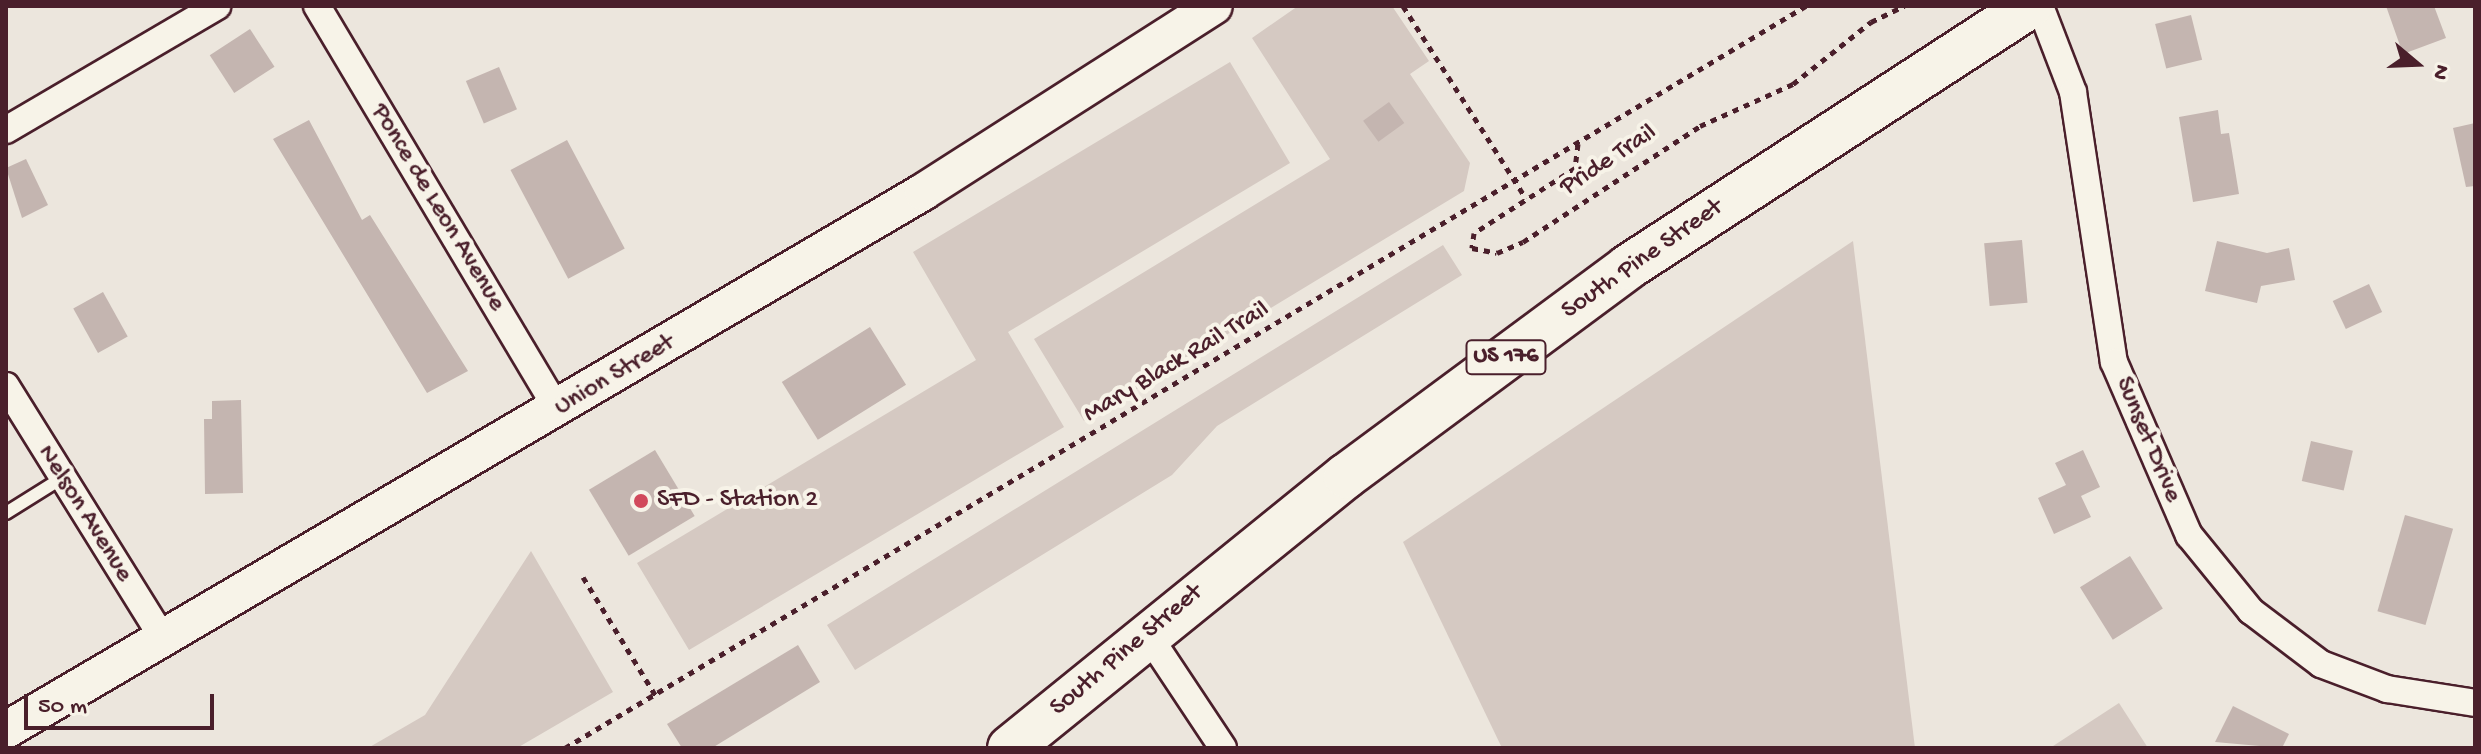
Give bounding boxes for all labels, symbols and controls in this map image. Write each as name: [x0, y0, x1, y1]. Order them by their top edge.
north arrow: [2377, 24, 2457, 104]
text: N: [2425, 61, 2454, 83]
street label: Ponce de Leon Avenue: [363, 99, 511, 317]
street label: Pride Trail: [1555, 118, 1663, 204]
street label: South Pine Street: [1556, 193, 1730, 327]
street label: Mary Black Rail Trail: [1078, 295, 1276, 431]
street label: Union Street: [549, 328, 681, 424]
road number: US 176: [1464, 337, 1548, 377]
street label: Sunset Drive: [2107, 373, 2187, 507]
street label: Nelson Avenue: [29, 440, 139, 588]
place label: SFD - Station 2: [657, 485, 818, 517]
marker: SFD - Station 2: [632, 492, 650, 510]
street label: South Pine Street: [1044, 578, 1210, 724]
scale bar: [28, 678, 218, 728]
text: 50 m: [38, 693, 87, 722]

